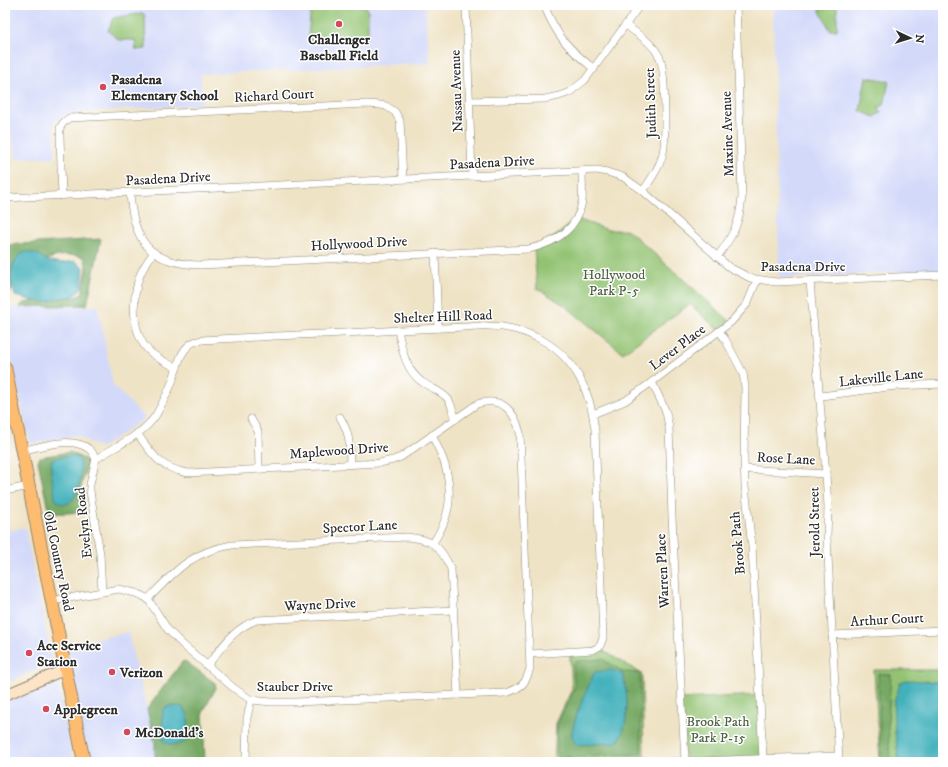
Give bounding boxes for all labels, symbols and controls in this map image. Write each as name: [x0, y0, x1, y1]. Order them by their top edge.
north arrow: [890, 18, 930, 58]
marker: Challenger Baseball Field: [334, 19, 344, 29]
place label: Challenger Baseball Field: [300, 31, 379, 65]
text: N: [912, 34, 926, 44]
street label: Nassau Avenue: [447, 49, 467, 133]
street label: Judith Street: [641, 67, 661, 141]
place label: Pasadena Elementary School: [111, 71, 219, 105]
marker: Pasadena Elementary School: [98, 82, 108, 92]
street label: Richard Court: [234, 85, 315, 107]
street label: Maxine Avenue: [718, 91, 738, 177]
street label: Pasadena Drive: [449, 152, 535, 174]
street label: Pasadena Drive: [125, 168, 211, 190]
street label: Hollywood Drive: [310, 232, 408, 256]
street label: Pasadena Drive: [761, 258, 846, 276]
park label: Hollywood Park P-5: [583, 266, 645, 300]
street label: Shelter Hill Road: [393, 306, 493, 328]
street label: Lever Place: [646, 321, 710, 375]
street label: Lakeville Lane: [838, 365, 924, 391]
street label: Maplewood Drive: [289, 439, 389, 463]
street label: Rose Lane: [756, 448, 816, 470]
street label: Evelyn Road: [71, 486, 97, 559]
street label: Jerold Street: [805, 486, 825, 559]
street label: Old Country Road: [39, 509, 77, 613]
street label: Brook Path: [726, 510, 750, 575]
street label: Spector Lane: [322, 516, 398, 538]
street label: Warren Place: [652, 533, 674, 610]
street label: Wayne Drive: [283, 594, 357, 616]
street label: Arthur Court: [850, 609, 925, 631]
place label: Ace Service Station: [36, 637, 101, 671]
marker: Ace Service Station: [24, 648, 34, 658]
place label: Verizon: [119, 664, 164, 682]
marker: Verizon: [107, 667, 117, 677]
street label: Stauber Drive: [257, 678, 333, 696]
place label: Applegreen: [53, 701, 118, 719]
marker: Applegreen: [41, 704, 51, 714]
park label: Brook Path Park P-15: [686, 713, 750, 747]
place label: McDonald's: [135, 724, 204, 742]
marker: McDonald's: [122, 727, 132, 737]

